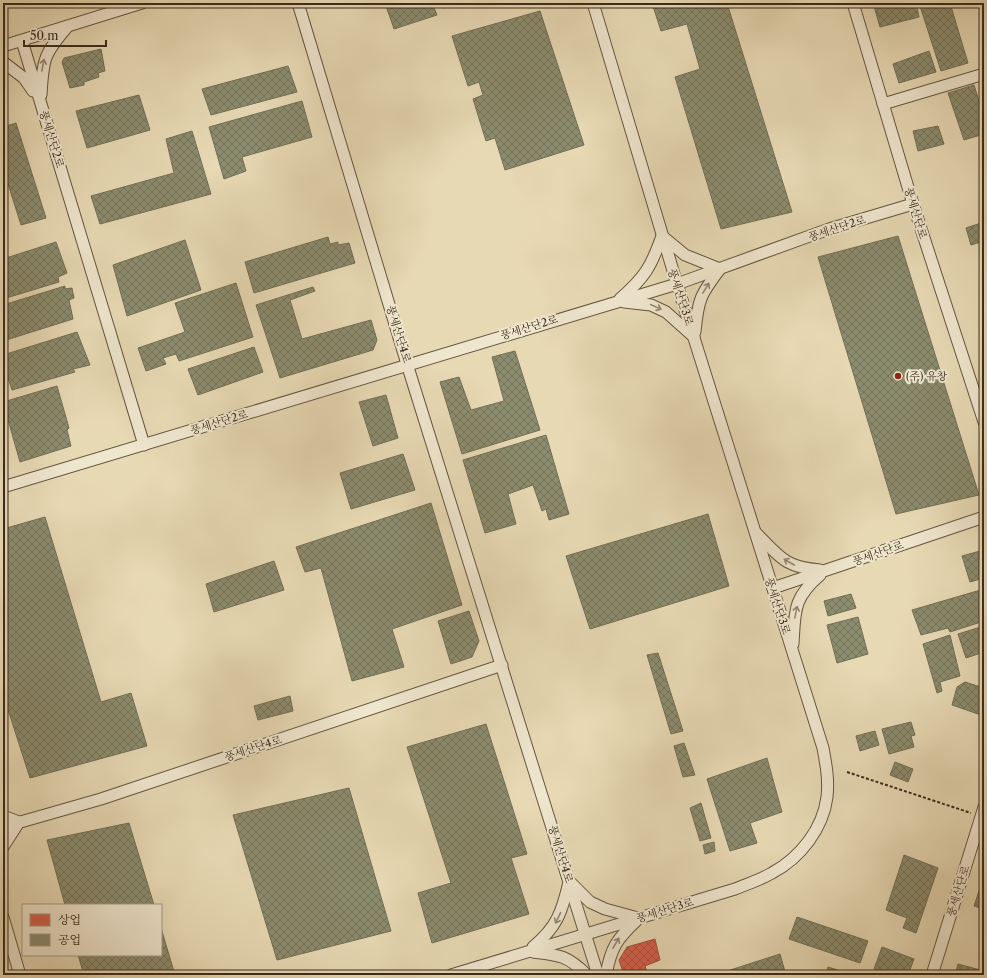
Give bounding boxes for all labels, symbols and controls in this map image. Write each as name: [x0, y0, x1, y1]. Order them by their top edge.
scale bar: [24, 22, 106, 48]
text: 50 m: [30, 28, 59, 43]
one-way arrow: [40, 58, 48, 71]
street label: 풍세산단2로: [37, 109, 67, 170]
street label: 풍세산단로: [902, 186, 931, 241]
street label: 풍세산단2로: [807, 212, 868, 244]
street label: 풍세산단3로: [665, 267, 697, 328]
one-way arrow: [702, 283, 710, 294]
street label: 풍세산단4로: [384, 304, 414, 365]
one-way arrow: [649, 304, 661, 311]
street label: 풍세산단2로: [499, 312, 560, 342]
place label: (주) 유창: [906, 369, 948, 383]
marker: (주) 유창: [893, 371, 903, 381]
street label: 풍세산단2로: [189, 407, 250, 437]
street label: 풍세산단로: [851, 538, 906, 568]
one-way arrow: [783, 558, 795, 566]
street label: 풍세산단3로: [762, 576, 794, 637]
one-way arrow: [792, 606, 800, 619]
street label: 풍세산단4로: [223, 732, 284, 764]
street label: 풍세산단4로: [546, 824, 576, 885]
street label: 풍세산단로: [944, 863, 973, 918]
street label: 풍세산단3로: [635, 895, 696, 925]
legend: [22, 904, 162, 956]
text: 상업: [58, 912, 81, 927]
one-way arrow: [554, 912, 561, 924]
text: 공업: [58, 932, 81, 947]
one-way arrow: [612, 937, 620, 949]

